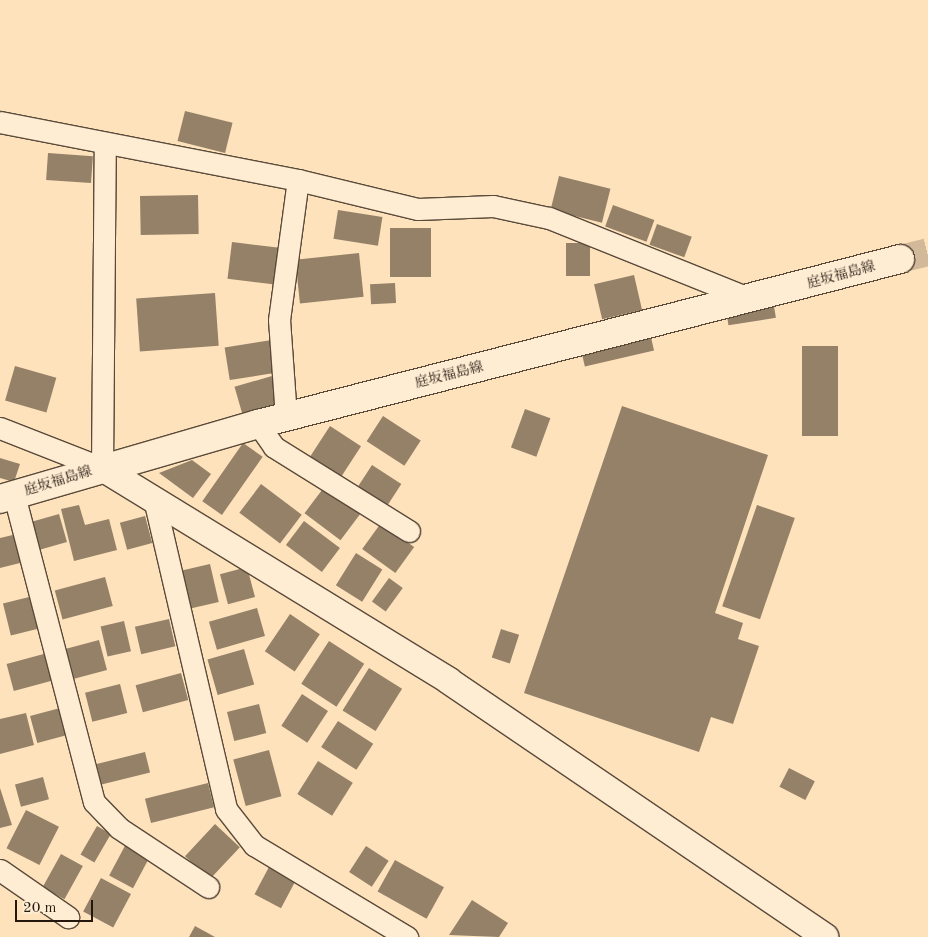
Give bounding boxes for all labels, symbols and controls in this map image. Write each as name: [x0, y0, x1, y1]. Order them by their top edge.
street label: 庭坂福島線: [805, 258, 877, 292]
street label: 庭坂福島線: [413, 358, 485, 392]
street label: 庭坂福島線: [22, 463, 94, 499]
scale bar: [18, 890, 95, 922]
text: 20 m: [23, 901, 57, 916]

